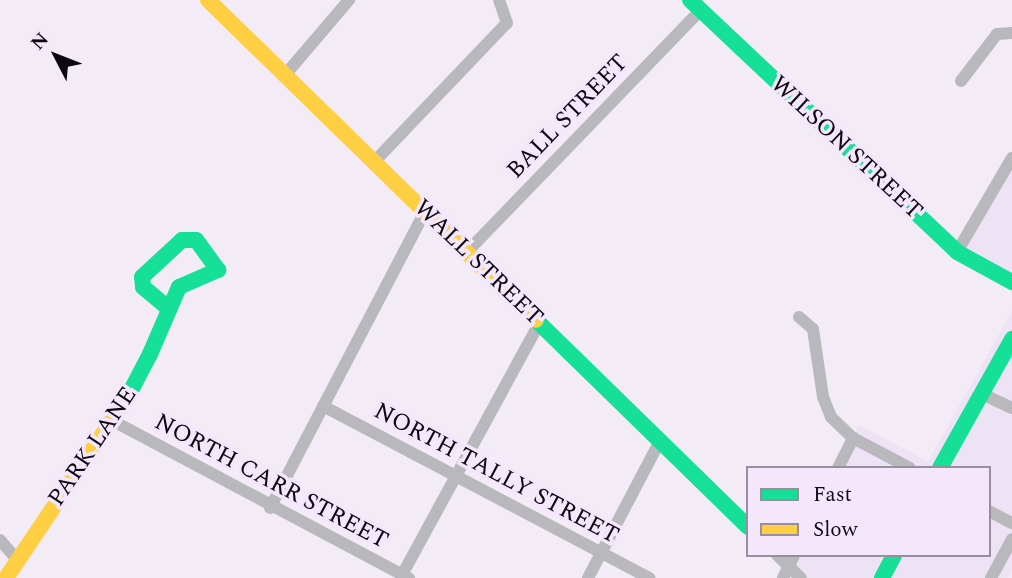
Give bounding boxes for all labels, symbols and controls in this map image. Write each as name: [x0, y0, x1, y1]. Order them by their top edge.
north arrow: [21, 21, 91, 91]
text: N: [24, 26, 56, 57]
street label: BALL STREET: [501, 49, 635, 185]
street label: WILSON STREET: [764, 70, 928, 226]
street label: WALL STREET: [407, 194, 549, 332]
street label: PARK LANE: [43, 382, 143, 512]
street label: NORTH TALLY STREET: [369, 397, 623, 551]
street label: NORTH CARR STREET: [149, 408, 393, 556]
legend: [746, 466, 991, 557]
text: Fast: [813, 479, 852, 511]
text: Slow: [813, 514, 857, 546]

